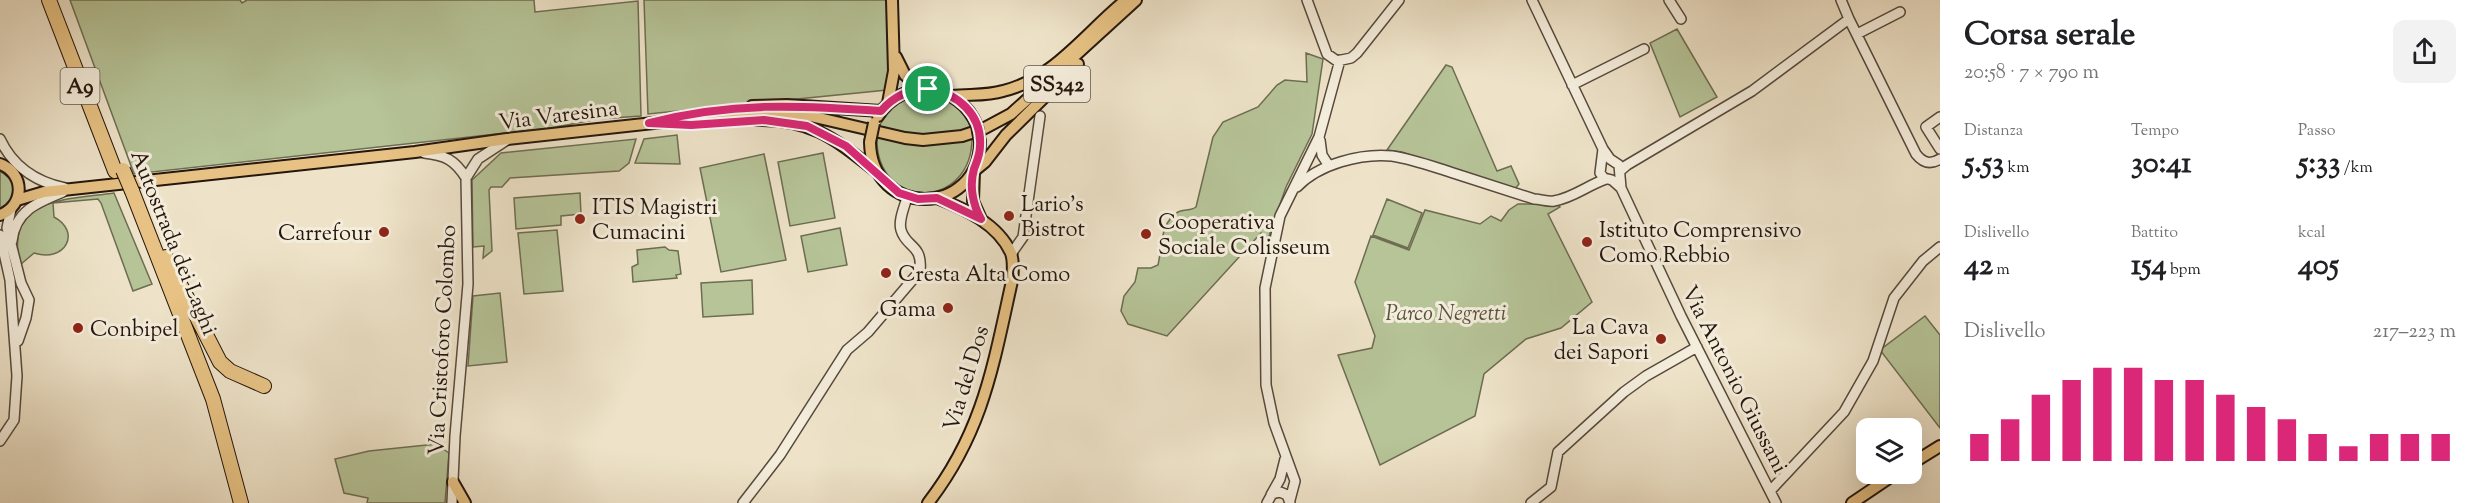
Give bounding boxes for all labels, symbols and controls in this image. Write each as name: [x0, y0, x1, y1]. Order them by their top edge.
text: Corsa serale: [1964, 12, 2136, 60]
button: share: [2393, 20, 2456, 83]
text: 20:58 · 7 × 790 m: [1964, 59, 2099, 88]
pin: [902, 63, 953, 114]
road number: SS342: [1024, 66, 1090, 102]
road number: A9: [60, 68, 100, 104]
icon: arrive: [911, 72, 944, 105]
street label: Via Varesina: [497, 94, 620, 140]
text: Distanza: [1964, 120, 2023, 143]
text: Tempo: [2131, 120, 2179, 143]
text: Passo: [2298, 120, 2336, 143]
text: 5.53: [1964, 143, 2004, 186]
text: 30:41: [2131, 143, 2192, 186]
text: 5:33: [2298, 143, 2340, 186]
street label: Autostrada dei Laghi: [120, 146, 224, 341]
text: km: [2004, 157, 2030, 180]
text: /km: [2340, 157, 2373, 180]
place label: Lario's Bistrot: [1021, 190, 1085, 247]
place label: ITIS Magistri Cumacini: [592, 193, 717, 250]
place label: Cooperativa Sociale Colisseum: [1158, 208, 1330, 265]
marker: Lario's Bistrot: [1002, 209, 1016, 223]
marker: ITIS Magistri Cumacini: [573, 212, 587, 226]
place label: Istituto Comprensivo Como Rebbio: [1599, 216, 1802, 273]
place label: Carrefour: [278, 219, 372, 251]
text: Dislivello: [1964, 222, 2029, 245]
text: Battito: [2131, 222, 2178, 245]
text: kcal: [2298, 222, 2326, 245]
street label: Via Cristoforo Colombo: [422, 224, 466, 456]
marker: Carrefour: [377, 225, 391, 239]
marker: Cooperativa Sociale Colisseum: [1139, 227, 1153, 241]
marker: Istituto Comprensivo Como Rebbio: [1580, 235, 1594, 249]
text: 42: [1964, 245, 1993, 288]
text: 154: [2131, 245, 2167, 288]
text: 405: [2298, 245, 2339, 288]
text: m: [1993, 259, 2010, 282]
text: bpm: [2167, 259, 2201, 282]
place label: Cresta Alta Como: [898, 260, 1070, 292]
marker: Cresta Alta Como: [879, 266, 893, 280]
street label: Via Antonio Giussani: [1672, 281, 1795, 480]
place label: Gama: [880, 295, 936, 327]
park label: Parco Negretti: [1386, 299, 1506, 331]
marker: Gama: [941, 301, 955, 315]
place label: La Cava dei Sapori: [1554, 313, 1649, 370]
place label: Conbipel: [90, 315, 179, 347]
text: Dislivello: [1964, 318, 2046, 347]
text: 217–223 m: [2373, 318, 2456, 347]
marker: Conbipel: [71, 321, 85, 335]
street label: Via del Dos: [937, 322, 999, 436]
marker: La Cava dei Sapori: [1654, 332, 1668, 346]
map controls: [1856, 418, 1922, 484]
button: layers: [1856, 418, 1922, 484]

